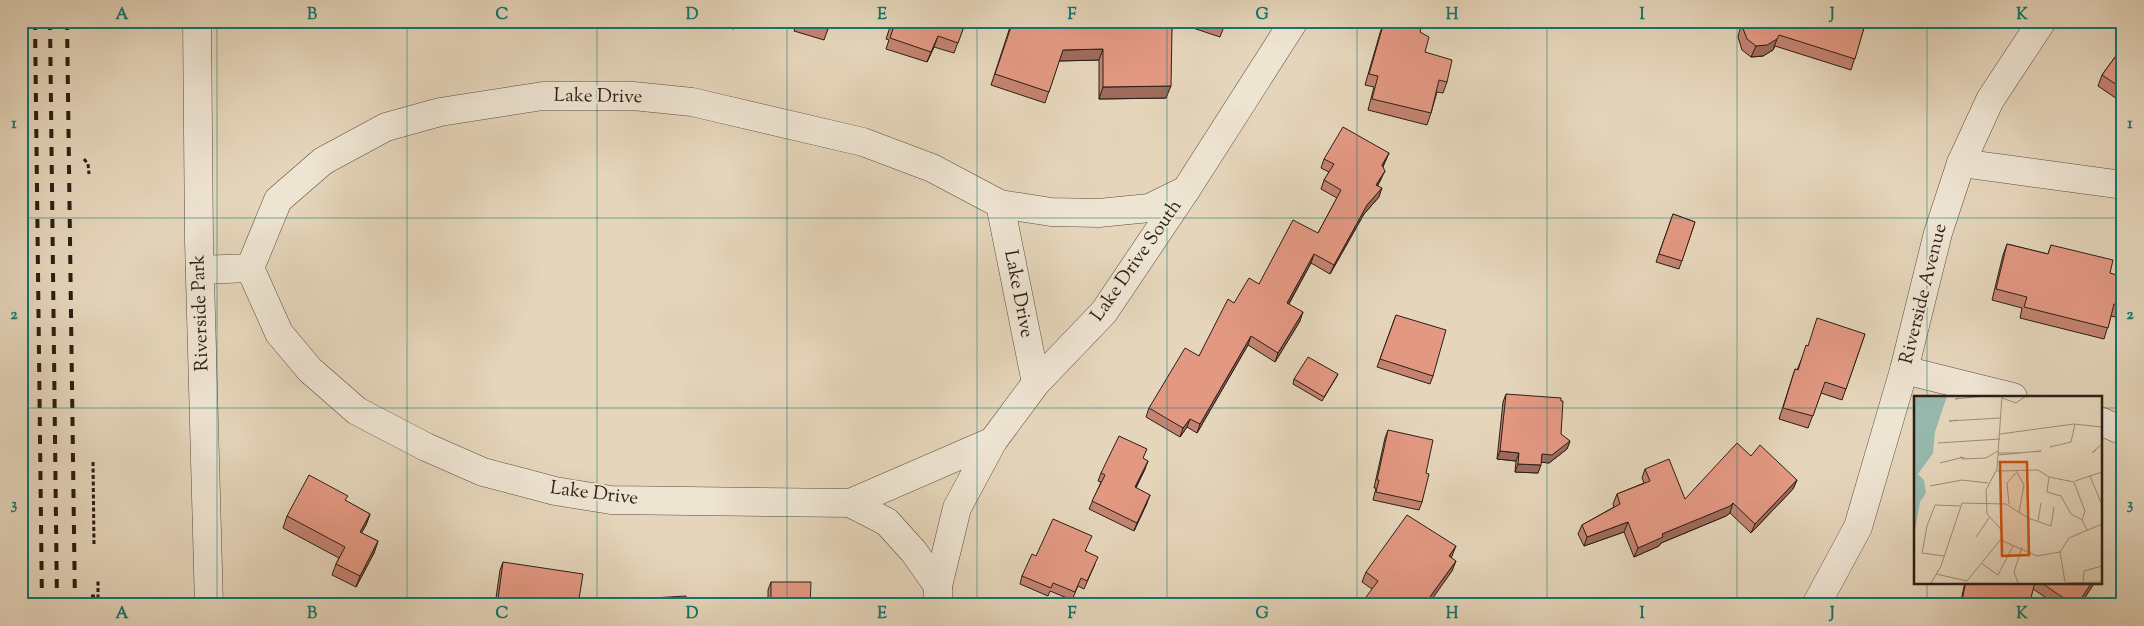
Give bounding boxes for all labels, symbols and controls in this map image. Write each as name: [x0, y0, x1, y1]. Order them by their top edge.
text: A: [116, 4, 129, 27]
text: B: [307, 4, 317, 27]
text: C: [496, 4, 509, 27]
text: D: [686, 4, 699, 27]
text: E: [877, 4, 887, 27]
text: F: [1068, 4, 1077, 27]
text: G: [1255, 4, 1269, 27]
text: H: [1446, 4, 1459, 27]
text: I: [1639, 4, 1645, 27]
text: J: [1828, 4, 1835, 27]
text: K: [2016, 4, 2028, 27]
street label: Lake Drive: [553, 83, 643, 111]
text: 1: [11, 113, 17, 136]
text: 1: [2127, 113, 2133, 136]
street label: Lake Drive South: [1085, 195, 1189, 327]
street label: Riverside Avenue: [1893, 221, 1955, 367]
street label: Lake Drive: [996, 248, 1040, 340]
street label: Riverside Park: [185, 253, 217, 372]
text: 2: [10, 304, 18, 327]
text: 2: [2126, 304, 2134, 327]
inset map: [1914, 396, 2102, 584]
street label: Lake Drive: [548, 475, 640, 513]
text: 3: [11, 494, 18, 517]
text: 3: [2127, 494, 2134, 517]
text: A: [116, 603, 129, 626]
text: B: [307, 603, 317, 626]
text: C: [496, 603, 509, 626]
text: D: [686, 603, 699, 626]
text: E: [877, 603, 887, 626]
text: F: [1068, 603, 1077, 626]
text: G: [1255, 603, 1269, 626]
text: H: [1446, 603, 1459, 626]
text: I: [1639, 603, 1645, 626]
text: J: [1828, 603, 1835, 626]
text: K: [2016, 603, 2028, 626]

